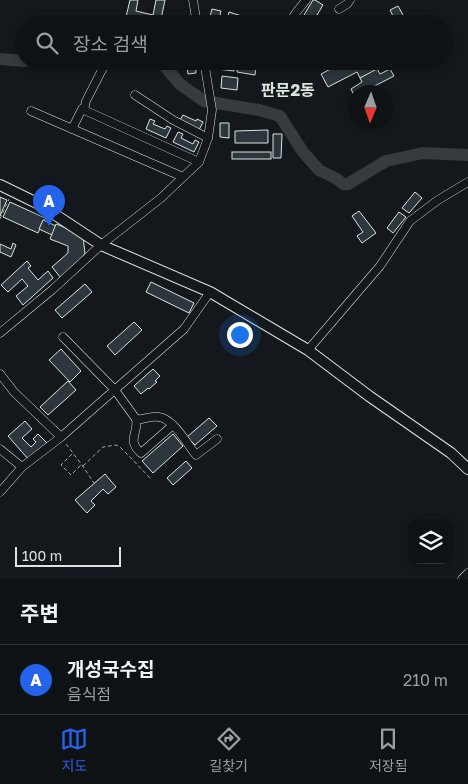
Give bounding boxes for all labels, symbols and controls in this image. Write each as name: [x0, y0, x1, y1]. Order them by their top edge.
search box: [15, 15, 453, 70]
icon: search: [33, 29, 61, 57]
text: 장소 검색: [73, 32, 148, 55]
district label: 판문2동: [261, 80, 315, 100]
north arrow: [348, 85, 393, 130]
pin: A: [33, 185, 65, 226]
your location: [227, 322, 253, 348]
map controls: [408, 519, 453, 564]
button: layers: [408, 519, 453, 564]
scale bar: [15, 544, 121, 567]
text: 100 m: [22, 547, 62, 564]
text: 주변: [20, 600, 59, 626]
text: 개성국수집: [67, 657, 154, 680]
text: A: [30, 670, 42, 690]
text: 210 m: [403, 670, 448, 690]
text: 음식점: [67, 684, 111, 704]
tab: 지도: [60, 725, 88, 775]
tab: 길찾기: [209, 725, 248, 775]
tab: 저장됨: [369, 725, 408, 775]

